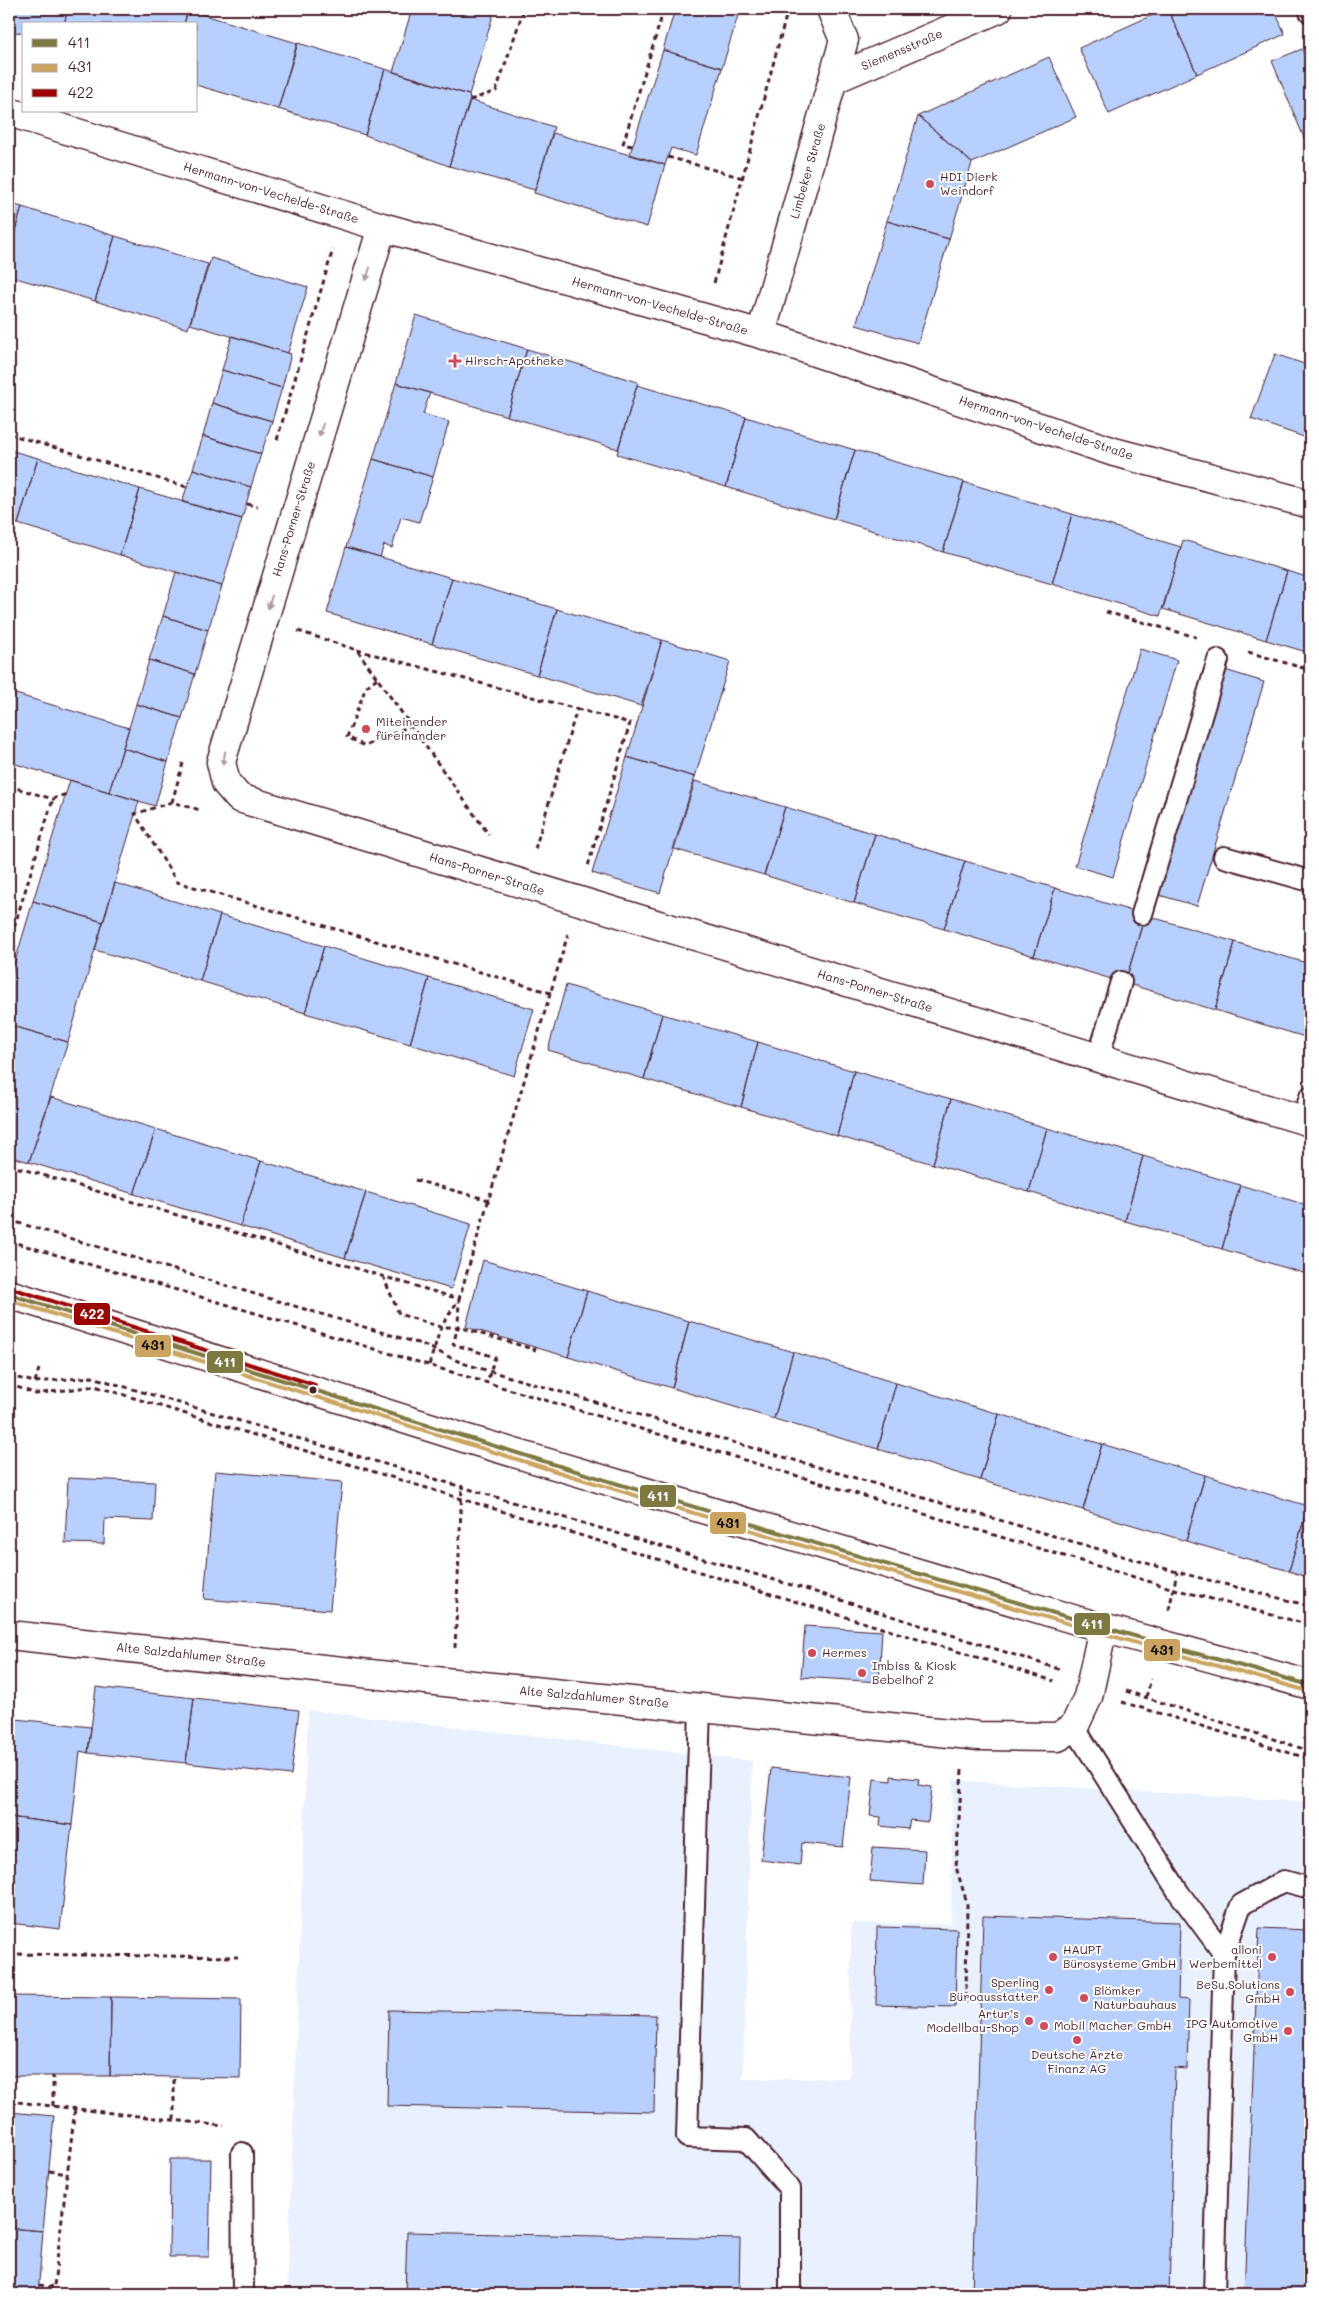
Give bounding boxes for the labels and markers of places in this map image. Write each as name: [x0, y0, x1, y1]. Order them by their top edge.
place label: HDI Dierk Weindorf: [940, 168, 998, 198]
marker: HDI Dierk Weindorf: [924, 178, 936, 190]
place label: Hirsch-Apotheke: [465, 352, 564, 368]
marker: Hirsch-Apotheke: [449, 355, 461, 367]
place label: Miteinender füreinander: [376, 713, 447, 743]
marker: Miteinender füreinander: [360, 723, 372, 735]
unlabelled marker: [308, 1385, 318, 1395]
place label: Hermes: [822, 1644, 867, 1660]
marker: Hermes: [806, 1647, 818, 1659]
place label: Imbiss & Kiosk Bebelhof 2: [872, 1657, 956, 1687]
marker: Imbiss & Kiosk Bebelhof 2: [856, 1667, 868, 1679]
place label: HAUPT Bürosysteme GmbH: [1063, 1941, 1176, 1971]
place label: alloni Werbemittel: [1189, 1941, 1262, 1971]
marker: HAUPT Bürosysteme GmbH: [1047, 1951, 1059, 1963]
marker: alloni Werbemittel: [1266, 1951, 1278, 1963]
place label: Sperling Büroausstatter: [949, 1974, 1039, 2004]
place label: BeSu.Solutions GmbH: [1196, 1976, 1280, 2006]
place label: Blömker Naturbauhaus: [1094, 1982, 1177, 2012]
marker: Sperling Büroausstatter: [1043, 1984, 1055, 1996]
marker: BeSu.Solutions GmbH: [1284, 1986, 1296, 1998]
marker: Blömker Naturbauhaus: [1078, 1992, 1090, 2004]
place label: Artur’s Modellbau-Shop: [926, 2005, 1019, 2035]
marker: Artur’s Modellbau-Shop: [1023, 2015, 1035, 2027]
place label: IPG Automotive GmbH: [1186, 2015, 1278, 2045]
place label: Mobil Macher GmbH: [1054, 2017, 1172, 2033]
marker: Mobil Macher GmbH: [1038, 2020, 1050, 2032]
marker: IPG Automotive GmbH: [1282, 2025, 1294, 2037]
marker: Deutsche Ärzte Finanz AG: [1071, 2034, 1083, 2046]
place label: Deutsche Ärzte Finanz AG: [1031, 2046, 1123, 2076]

